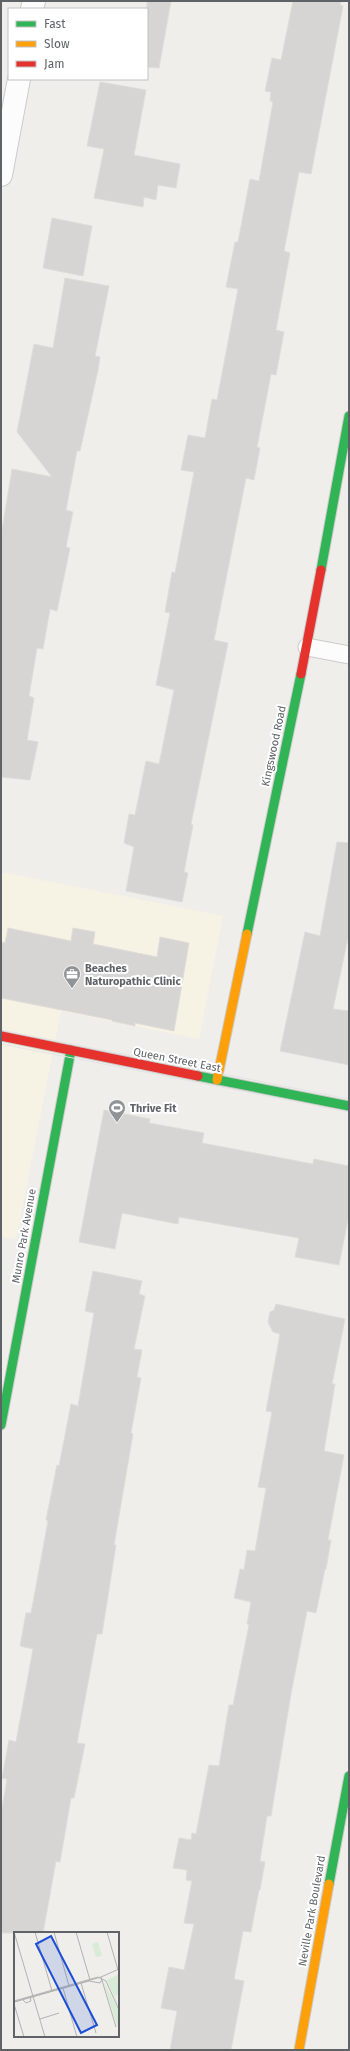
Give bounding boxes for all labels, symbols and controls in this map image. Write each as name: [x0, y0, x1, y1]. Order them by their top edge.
legend: [8, 8, 148, 80]
text: Fast: [44, 17, 66, 31]
text: Slow: [44, 37, 70, 51]
text: Jam: [44, 57, 64, 71]
street label: Kingswood Road: [259, 704, 289, 788]
place label: Beaches Naturopathic Clinic: [85, 962, 181, 988]
office icon: Beaches Naturopathic Clinic: [62, 964, 82, 989]
street label: Queen Street East: [132, 1045, 222, 1075]
sports icon: Thrive Fit: [107, 1098, 127, 1123]
place label: Thrive Fit: [130, 1102, 177, 1115]
street label: Munro Park Avenue: [9, 1188, 39, 1284]
street label: Neville Park Boulevard: [296, 1855, 328, 1967]
inset map: [14, 1932, 119, 2037]

